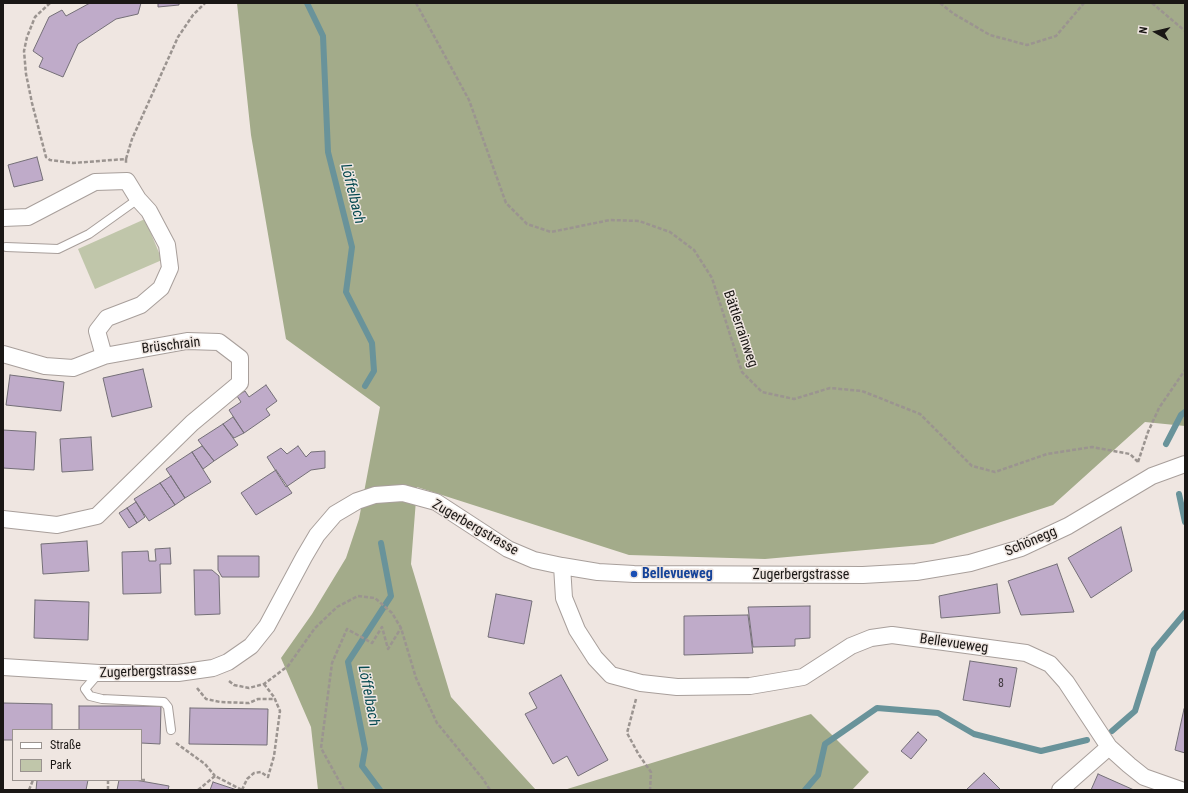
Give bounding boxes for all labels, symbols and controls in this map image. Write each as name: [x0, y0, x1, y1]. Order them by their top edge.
north arrow: [1136, 12, 1176, 52]
text: N: [1137, 26, 1151, 35]
water label: Löffelbach: [336, 162, 368, 226]
street label: Bättlerrainweg: [719, 288, 761, 370]
street label: Brüschrain: [141, 334, 201, 358]
street label: Zugerbergstrasse: [429, 497, 521, 559]
street label: Schönegg: [1003, 524, 1059, 560]
place label: Bellevueweg: [642, 566, 713, 582]
street label: Zugerbergstrasse: [753, 567, 849, 583]
marker: Bellevueweg: [629, 569, 639, 579]
street label: Bellevueweg: [919, 631, 989, 657]
street label: Zugerbergstrasse: [99, 662, 197, 682]
water label: Löffelbach: [353, 664, 383, 728]
house number: 8: [998, 677, 1004, 691]
legend: [12, 729, 142, 781]
text: Straße: [50, 738, 81, 752]
text: Park: [50, 758, 71, 772]

